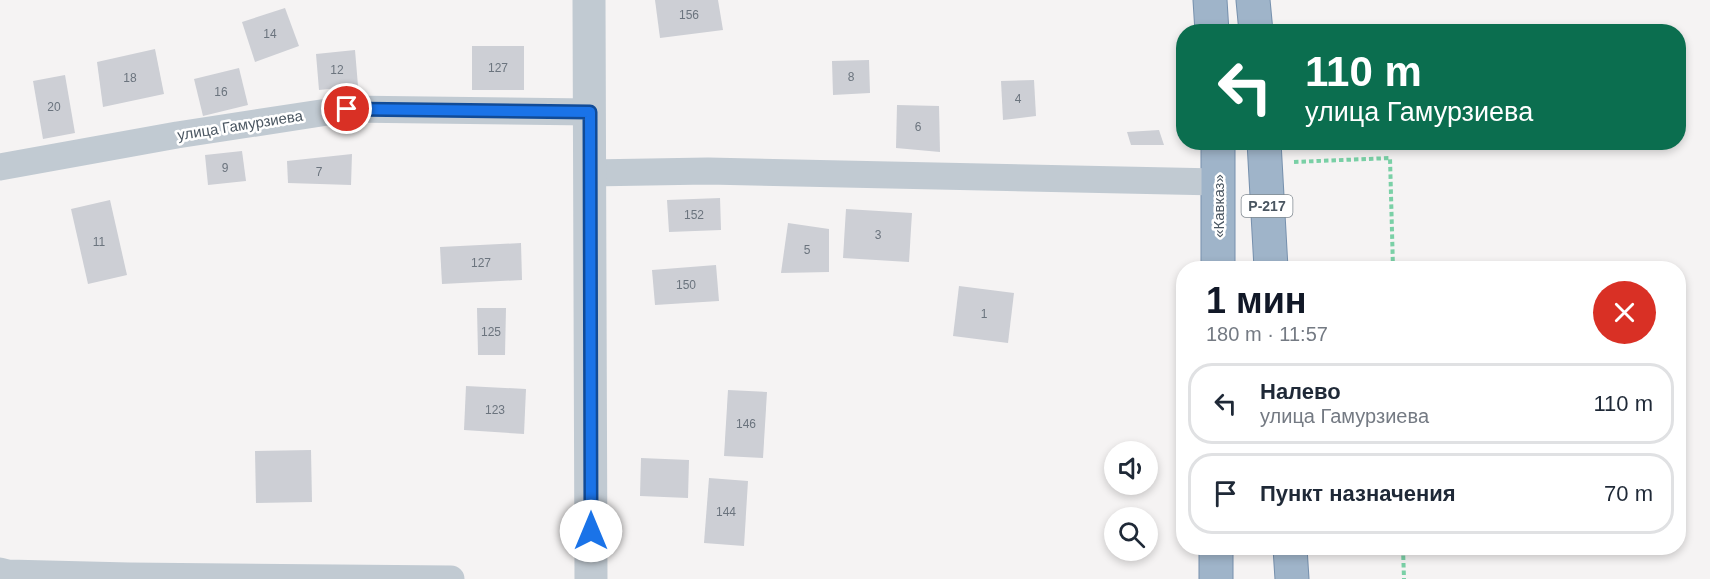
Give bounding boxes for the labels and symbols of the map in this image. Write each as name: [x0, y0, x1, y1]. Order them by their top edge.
house number: 156: [679, 8, 699, 22]
house number: 14: [263, 27, 277, 41]
house number: 127: [488, 61, 508, 75]
house number: 12: [330, 63, 344, 77]
house number: 8: [848, 70, 855, 84]
house number: 18: [123, 71, 137, 85]
pin: [321, 83, 372, 134]
house number: 16: [214, 85, 228, 99]
house number: 4: [1015, 92, 1022, 106]
house number: 20: [47, 100, 61, 114]
street label: улица Гамурзиева: [176, 107, 305, 143]
house number: 6: [915, 120, 922, 134]
house number: 9: [222, 161, 229, 175]
house number: 7: [316, 165, 323, 179]
street label: «Кавказ»: [1210, 174, 1227, 238]
road number: Р-217: [1242, 195, 1292, 217]
house number: 152: [684, 208, 704, 222]
house number: 3: [875, 228, 882, 242]
house number: 11: [93, 235, 106, 249]
house number: 5: [804, 243, 811, 257]
house number: 127: [471, 256, 491, 270]
house number: 150: [676, 278, 696, 292]
house number: 1: [981, 307, 988, 321]
house number: 125: [481, 325, 501, 339]
house number: 123: [485, 403, 505, 417]
house number: 146: [736, 417, 756, 431]
position arrow: [559, 499, 623, 563]
house number: 144: [716, 505, 736, 519]

